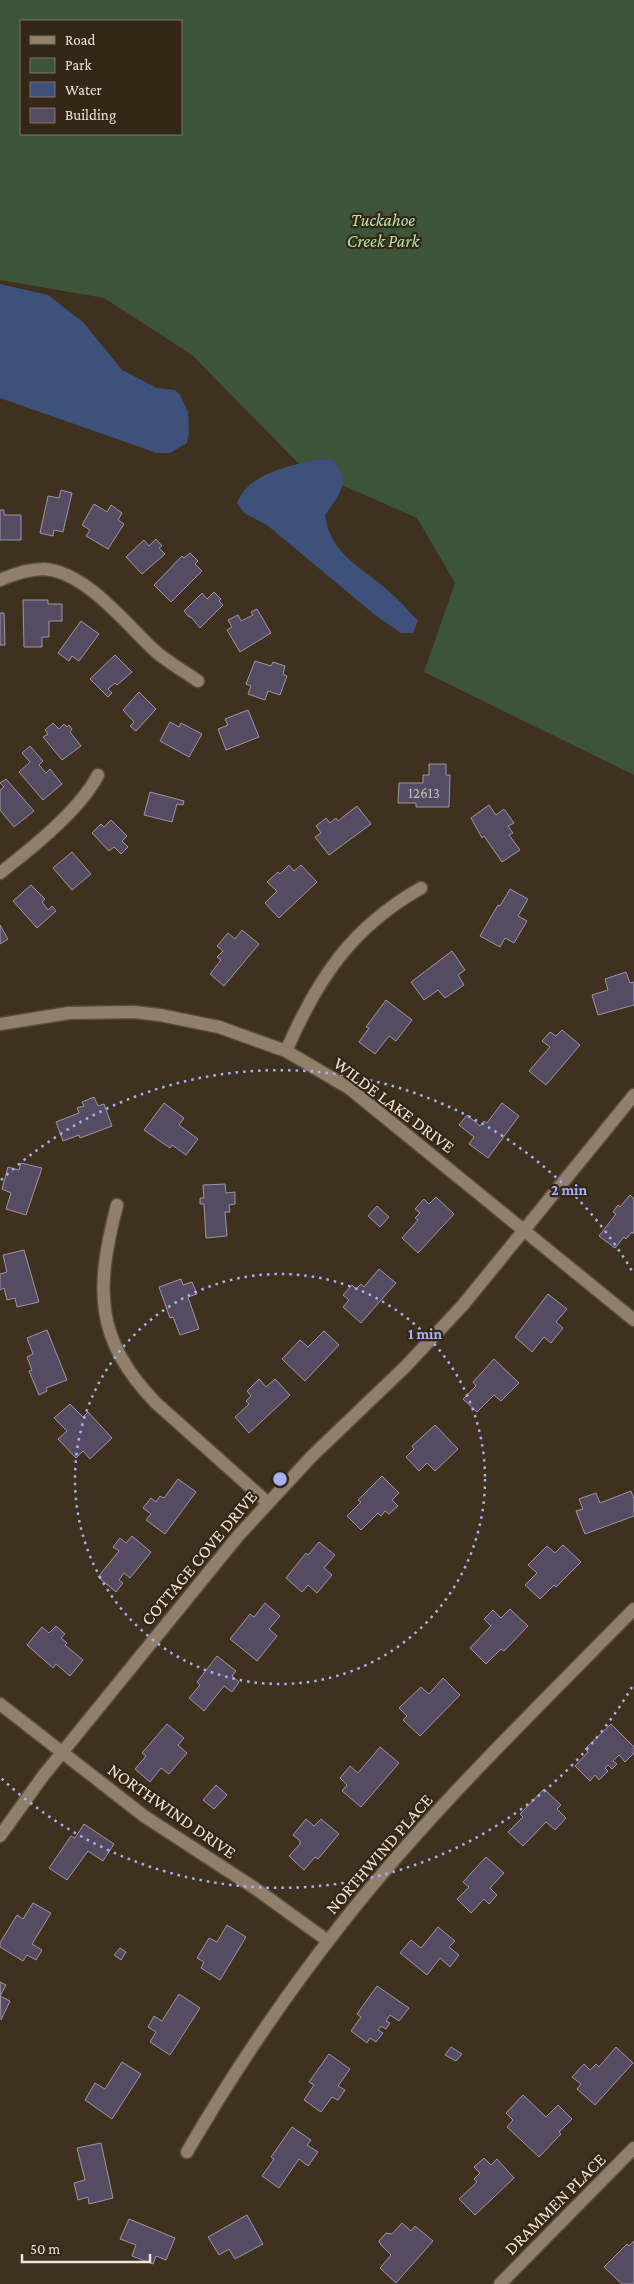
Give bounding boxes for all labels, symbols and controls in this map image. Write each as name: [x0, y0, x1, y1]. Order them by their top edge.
legend: [20, 20, 182, 135]
text: Road: [65, 32, 96, 48]
text: Park: [65, 57, 92, 73]
text: Water: [65, 82, 102, 98]
text: Building: [65, 107, 116, 124]
park label: Tuckahoe Creek Park: [347, 210, 420, 251]
house number: 12613: [408, 785, 440, 801]
street label: WILDE LAKE DRIVE: [330, 1053, 459, 1157]
text: 2 min: [551, 1182, 587, 1198]
text: 1 min: [408, 1326, 442, 1342]
centre of rings: [271, 1470, 289, 1488]
street label: COTTAGE COVE DRIVE: [137, 1487, 261, 1629]
street label: NORTHWIND DRIVE: [104, 1759, 240, 1863]
street label: NORTHWIND PLACE: [321, 1790, 437, 1918]
street label: DRAMMEN PLACE: [500, 2149, 610, 2259]
scale bar: [22, 2232, 150, 2264]
text: 50 m: [30, 2241, 60, 2257]

